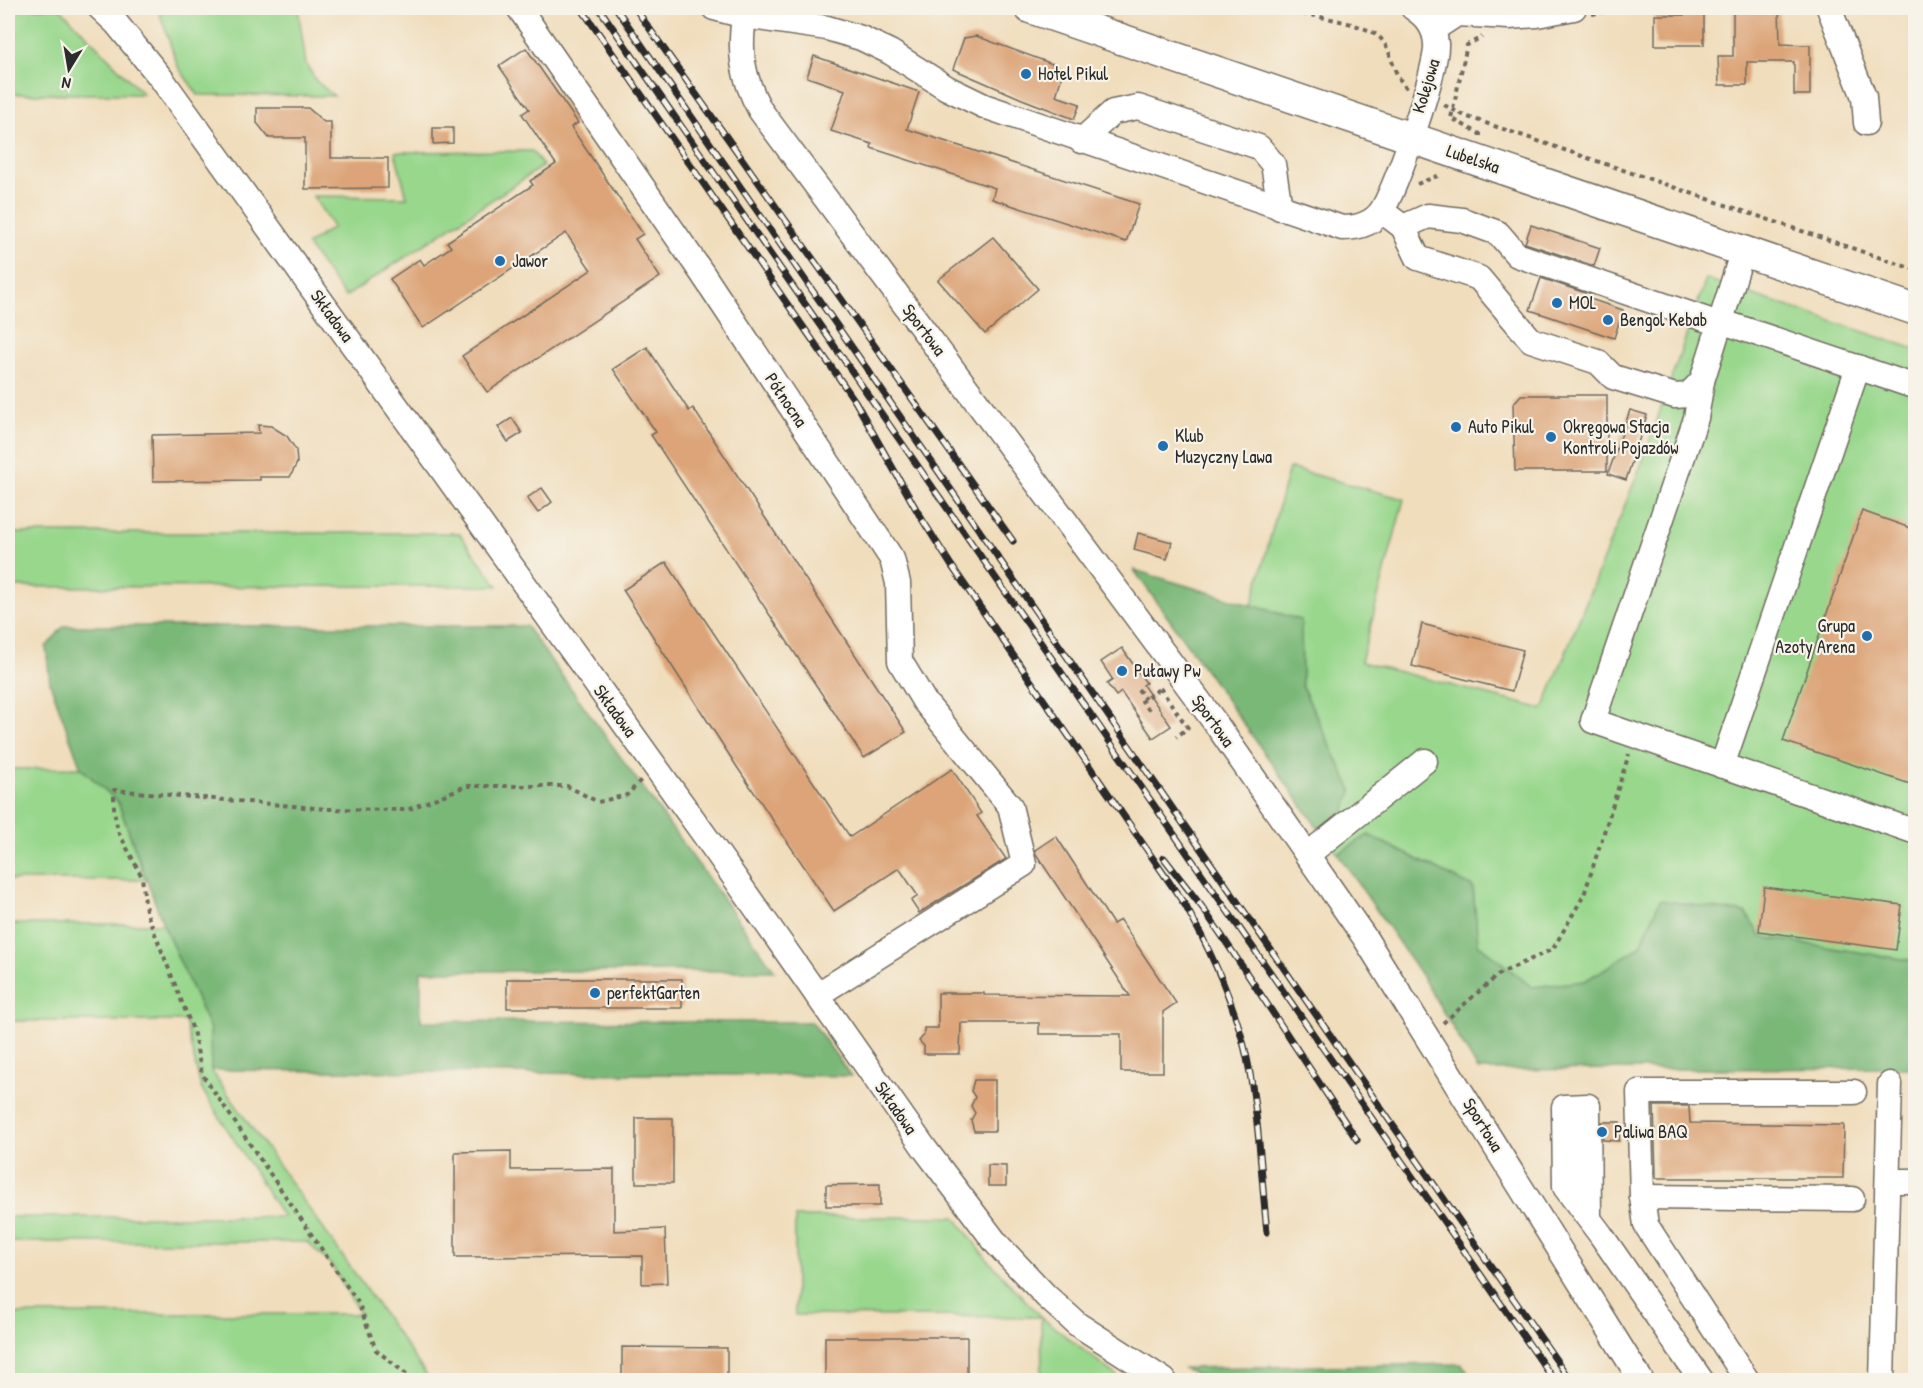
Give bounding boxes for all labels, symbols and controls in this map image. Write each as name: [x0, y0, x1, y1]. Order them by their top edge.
north arrow: [39, 39, 99, 99]
street label: Kolejowa: [1405, 56, 1446, 116]
place label: Hotel Pikul: [1038, 61, 1108, 86]
marker: Hotel Pikul: [1019, 67, 1033, 81]
text: N: [59, 72, 72, 95]
street label: Lubelska: [1443, 138, 1503, 179]
place label: Jawor: [512, 248, 548, 273]
marker: Jawor: [493, 254, 507, 268]
street label: Składowa: [305, 284, 360, 347]
place label: MOL: [1569, 290, 1597, 315]
marker: MOL: [1550, 296, 1564, 310]
street label: Sportowa: [897, 299, 952, 361]
place label: Bengol Kebab: [1620, 307, 1707, 332]
marker: Bengol Kebab: [1601, 313, 1615, 327]
street label: Północna: [759, 368, 814, 432]
place label: Auto Pikul: [1468, 414, 1534, 439]
place label: Okręgowa Stacja Kontroli Pojazdów: [1563, 414, 1679, 460]
marker: Auto Pikul: [1449, 420, 1463, 434]
place label: Klub Muzyczny Lawa: [1175, 423, 1272, 469]
marker: Okręgowa Stacja Kontroli Pojazdów: [1544, 430, 1558, 444]
marker: Klub Muzyczny Lawa: [1156, 439, 1170, 453]
place label: Grupa Azoty Arena: [1775, 613, 1855, 659]
marker: Grupa Azoty Arena: [1860, 629, 1874, 643]
place label: Puławy Pw: [1134, 658, 1201, 683]
marker: Puławy Pw: [1115, 664, 1129, 678]
street label: Składowa: [588, 679, 643, 742]
street label: Sportowa: [1186, 689, 1241, 752]
place label: perfektGarten: [607, 980, 700, 1005]
marker: perfektGarten: [588, 986, 602, 1000]
street label: Składowa: [869, 1076, 924, 1139]
street label: Sportowa: [1457, 1093, 1510, 1156]
place label: Paliwa BAQ: [1614, 1119, 1688, 1144]
marker: Paliwa BAQ: [1595, 1125, 1609, 1139]

